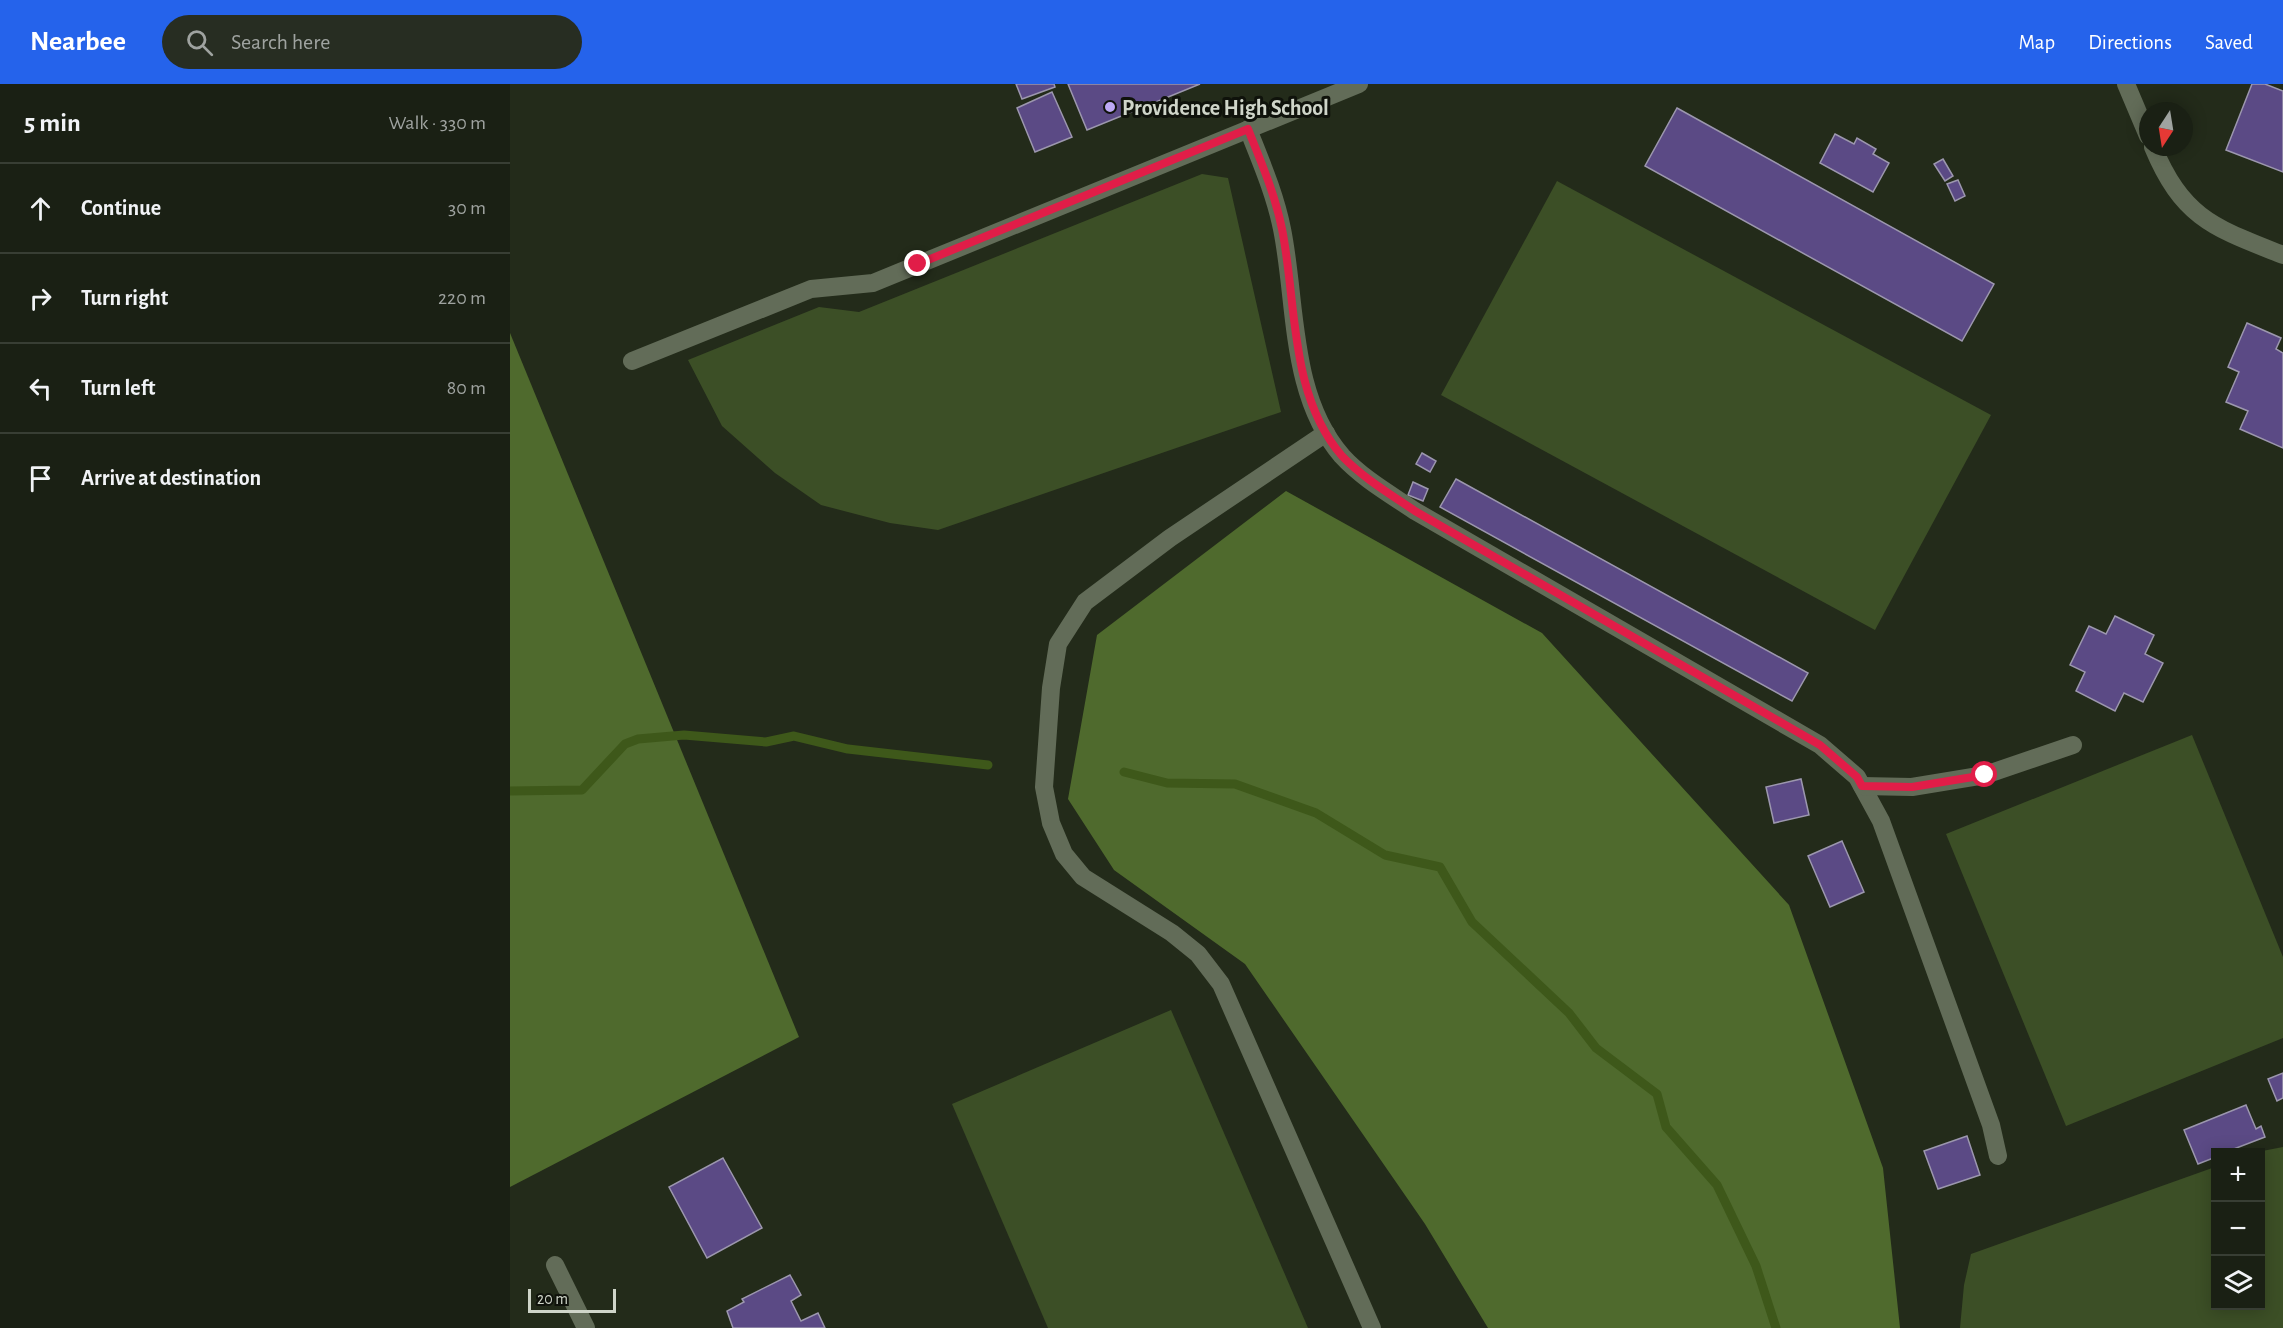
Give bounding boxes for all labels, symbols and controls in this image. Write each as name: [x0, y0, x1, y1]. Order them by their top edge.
search box: [162, 15, 582, 69]
icon: search: [183, 26, 216, 59]
text: Nearbee: [30, 28, 126, 56]
text: Search here: [231, 31, 330, 53]
text: Map: [2019, 32, 2055, 53]
text: Directions: [2088, 32, 2172, 53]
text: Saved: [2205, 32, 2253, 53]
place label: Providence High School: [1122, 97, 1329, 119]
marker: Providence High School: [1103, 100, 1117, 114]
north arrow: [2139, 102, 2193, 156]
text: 5 min: [24, 110, 81, 136]
text: Walk · 330 m: [388, 113, 486, 133]
icon: ahead: [24, 192, 57, 225]
text: Continue: [81, 197, 161, 219]
text: 30 m: [448, 198, 486, 218]
route end: [904, 250, 930, 276]
icon: right: [24, 282, 57, 315]
text: Turn right: [81, 287, 168, 309]
text: 220 m: [438, 288, 486, 308]
icon: left: [24, 372, 57, 405]
text: Turn left: [81, 377, 155, 399]
text: 80 m: [447, 378, 486, 398]
icon: arrive: [24, 462, 57, 495]
text: Arrive at destination: [81, 467, 261, 489]
route start: [1971, 761, 1997, 787]
map controls: [2211, 1148, 2265, 1310]
button: +: [2211, 1148, 2265, 1202]
button: −: [2211, 1202, 2265, 1256]
button: layers: [2211, 1256, 2265, 1310]
scale bar: [528, 1286, 616, 1314]
text: 20 m: [537, 1291, 568, 1307]

